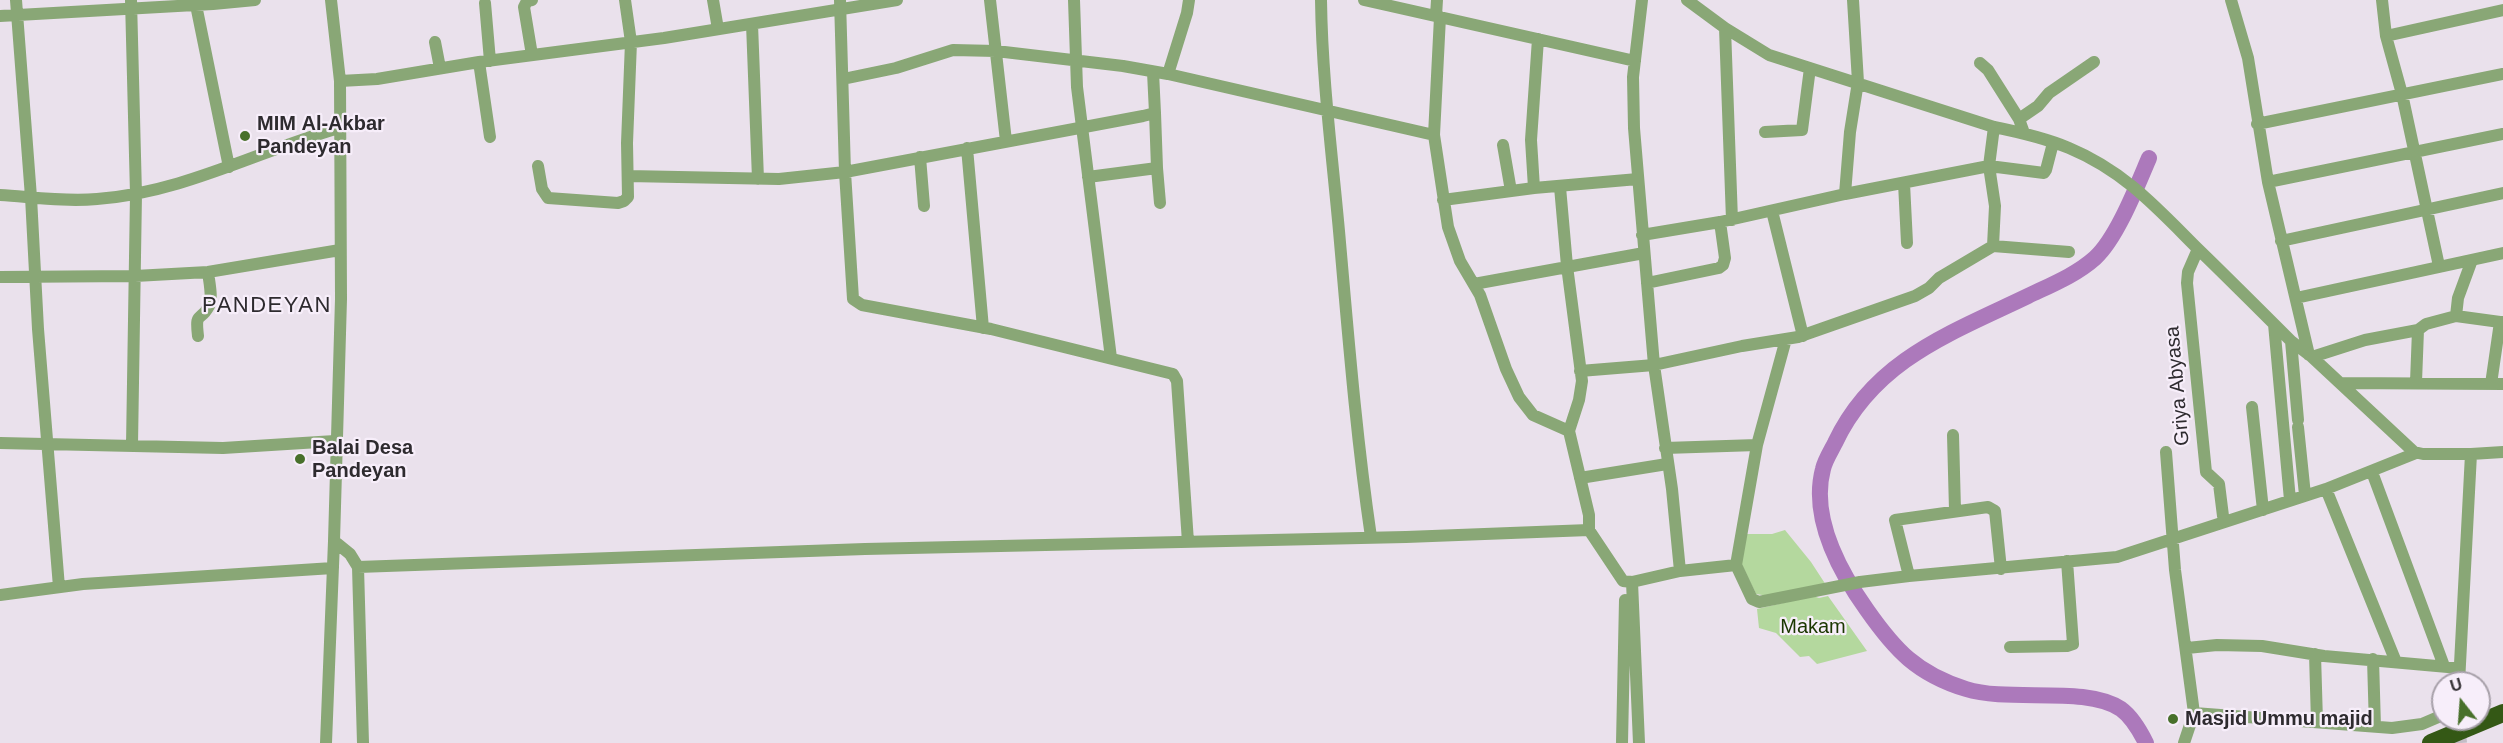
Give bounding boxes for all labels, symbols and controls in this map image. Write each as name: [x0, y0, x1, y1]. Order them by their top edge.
place label: MIM Al-Akbar Pandeyan: [257, 112, 385, 159]
marker: MIM Al-Akbar Pandeyan: [238, 129, 252, 143]
district label: PANDEYAN: [202, 293, 332, 319]
street label: Griya Abyasa: [2161, 325, 2195, 447]
place label: Balai Desa Pandeyan: [312, 436, 413, 483]
marker: Balai Desa Pandeyan: [293, 452, 307, 466]
park label: Makam: [1780, 615, 1846, 639]
north arrow: [2431, 671, 2491, 731]
text: U: [2448, 675, 2464, 695]
place label: Masjid Ummu majid: [2185, 707, 2373, 731]
marker: Masjid Ummu majid: [2166, 712, 2180, 726]

